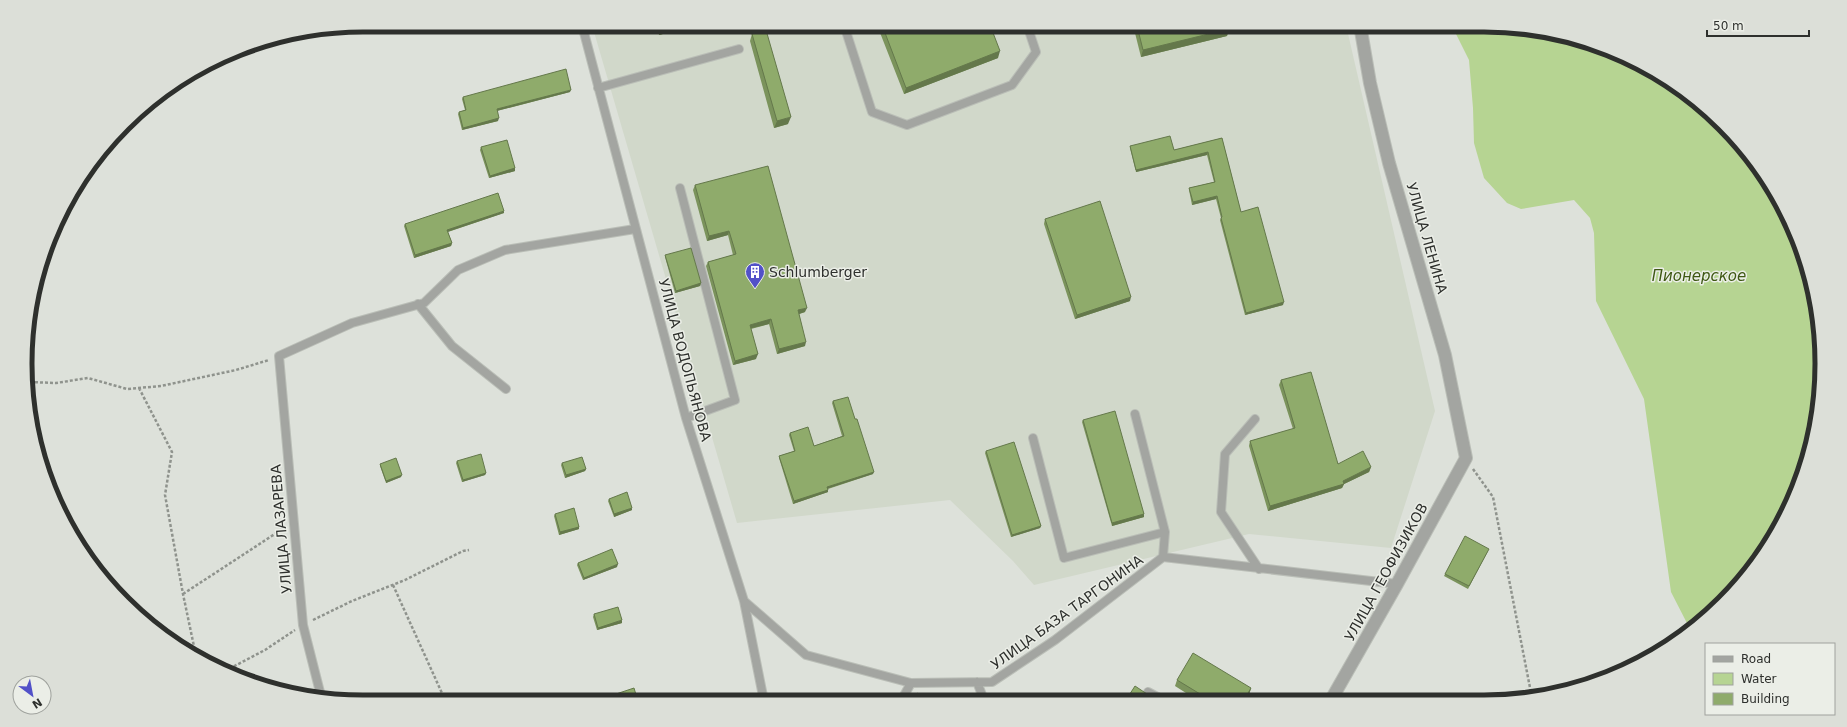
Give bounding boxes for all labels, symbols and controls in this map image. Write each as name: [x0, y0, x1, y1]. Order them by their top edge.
scale bar: [1707, 12, 1809, 38]
text: 50 m: [1713, 19, 1744, 33]
street label: УЛИЦА ЛЕНИНА: [1403, 181, 1451, 296]
building icon: Schlumberger: [744, 261, 766, 289]
place label: Schlumberger: [769, 264, 867, 280]
water label: Пионерское: [1652, 267, 1746, 285]
street label: УЛИЦА ВОДОПЬЯНОВА: [656, 277, 715, 443]
street label: УЛИЦА ЛАЗАРЕВА: [267, 463, 295, 594]
street label: УЛИЦА ГЕОФИЗИКОВ: [1341, 500, 1431, 644]
street label: УЛИЦА БАЗА ТАРГОНИНА: [988, 551, 1146, 673]
legend: [1705, 643, 1835, 715]
text: Road: [1741, 652, 1771, 666]
text: Water: [1741, 672, 1777, 686]
north arrow: [12, 675, 52, 715]
text: Building: [1741, 692, 1790, 706]
text: N: [30, 695, 44, 711]

